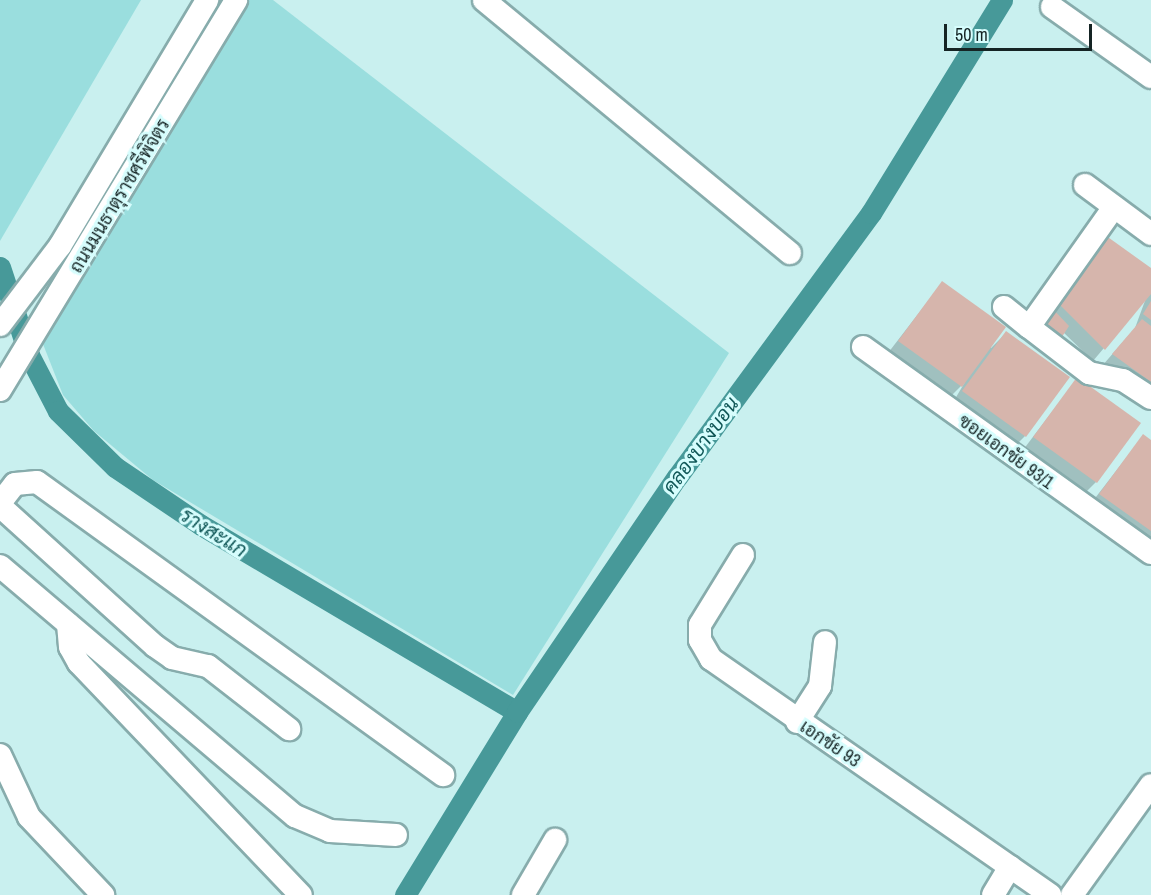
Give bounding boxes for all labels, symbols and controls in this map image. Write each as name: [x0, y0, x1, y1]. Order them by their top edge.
scale bar: [947, 12, 1096, 50]
text: 50 m: [955, 22, 988, 47]
street label: ถนนมนธาตุราชศรีพิจิตร: [65, 115, 175, 277]
water label: คลองบางบอน: [657, 392, 743, 498]
street label: ซอยเอกชัย 93/1: [954, 410, 1058, 494]
water label: รางสะแก: [176, 502, 252, 562]
street label: เอกชัย 93: [796, 716, 864, 772]

